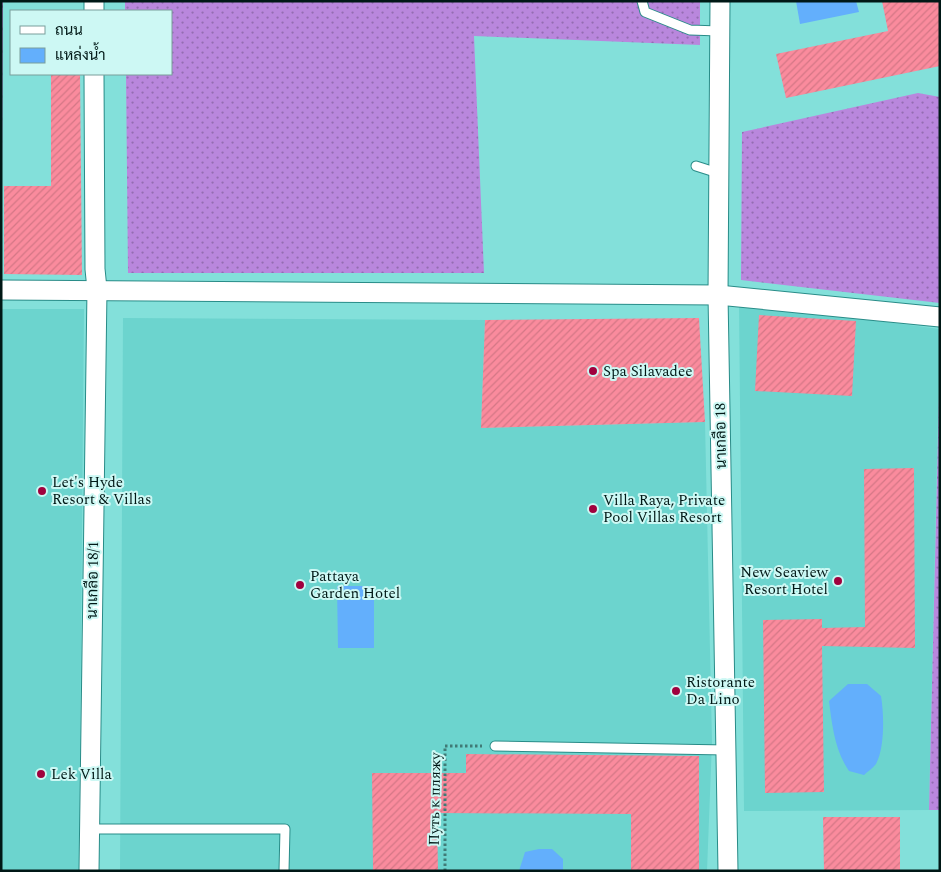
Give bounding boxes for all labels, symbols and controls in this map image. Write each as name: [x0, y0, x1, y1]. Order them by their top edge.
legend: [10, 10, 172, 75]
text: ถนน: [55, 19, 83, 42]
text: แหล่งน้ำ: [55, 42, 106, 67]
place label: Spa Silavadee: [603, 360, 692, 383]
marker: Spa Silavadee: [587, 365, 599, 377]
street label: นาเกลือ 18: [709, 403, 733, 469]
place label: Let's Hyde Resort & Villas: [52, 471, 151, 511]
marker: Let's Hyde Resort & Villas: [36, 485, 48, 497]
place label: Villa Raya, Private Pool Villas Resort: [603, 489, 725, 529]
marker: Villa Raya, Private Pool Villas Resort: [587, 503, 599, 515]
street label: นาเกลือ 18/1: [81, 541, 105, 619]
place label: New Seaview Resort Hotel: [740, 561, 829, 601]
place label: Pattaya Garden Hotel: [310, 565, 400, 605]
marker: New Seaview Resort Hotel: [832, 575, 844, 587]
marker: Pattaya Garden Hotel: [294, 579, 306, 591]
place label: Ristorante Da Lino: [686, 671, 755, 711]
marker: Ristorante Da Lino: [670, 685, 682, 697]
street label: Путь к пляжу: [423, 751, 447, 846]
place label: Lek Villa: [51, 763, 112, 786]
marker: Lek Villa: [35, 768, 47, 780]

